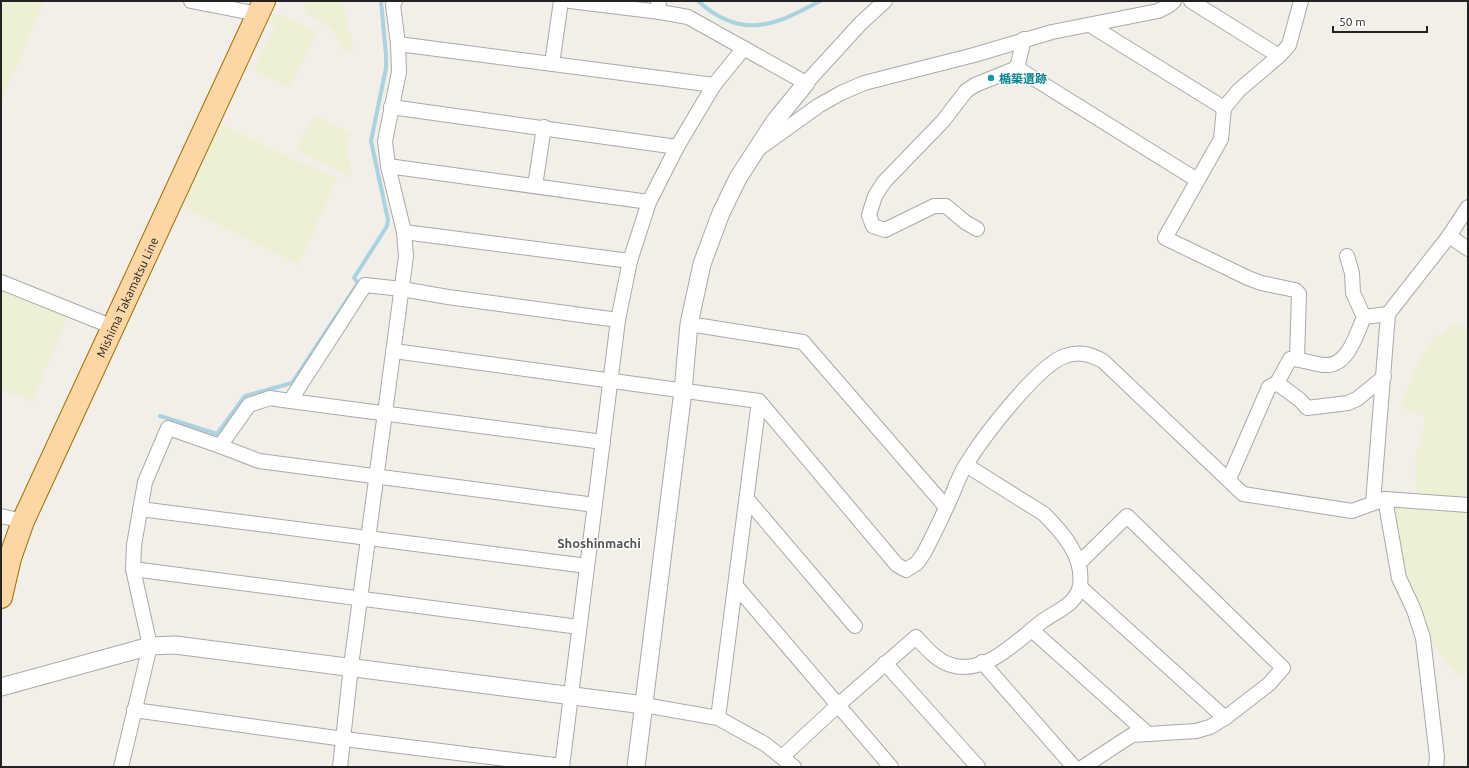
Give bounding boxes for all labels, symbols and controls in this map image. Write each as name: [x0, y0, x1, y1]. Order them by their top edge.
scale bar: [1333, 8, 1427, 34]
text: 50 m: [1339, 15, 1366, 28]
place label: 楯築遺跡: [999, 72, 1047, 85]
marker: 楯築遺跡: [986, 73, 996, 83]
street label: Mishima Takamatsu Line: [93, 235, 160, 359]
district label: Shoshinmachi: [557, 536, 641, 550]

